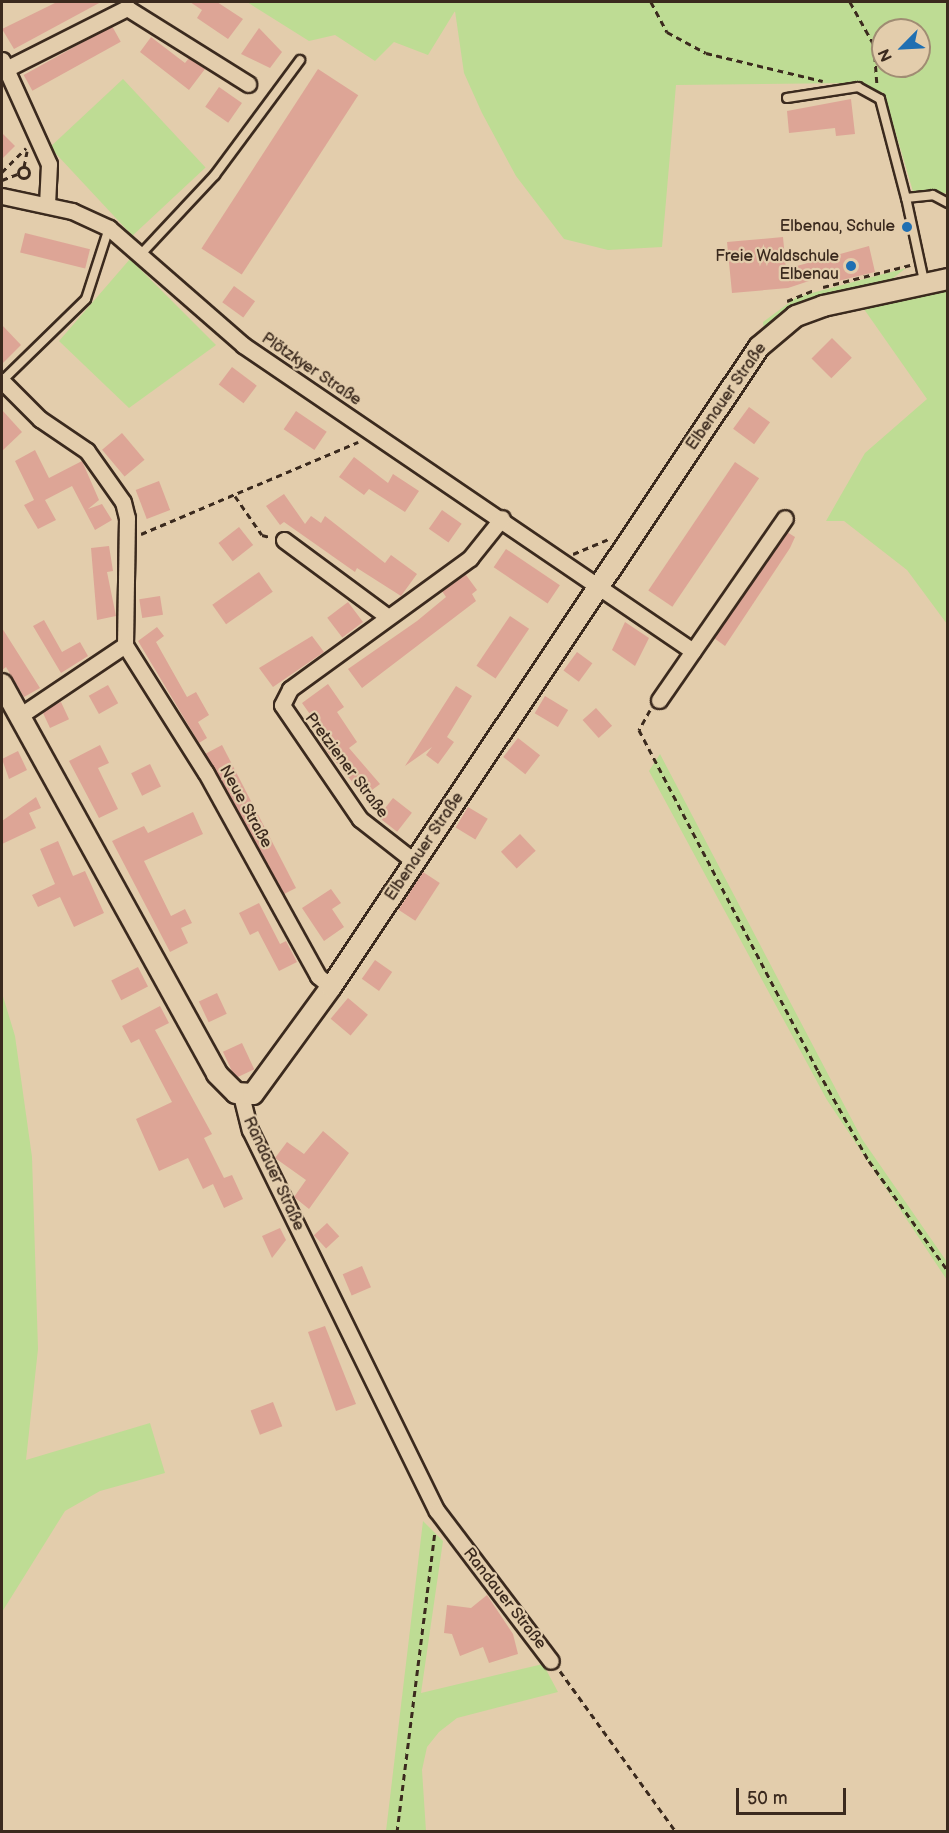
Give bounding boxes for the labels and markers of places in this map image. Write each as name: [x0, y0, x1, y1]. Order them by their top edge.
place label: Elbenau, Schule: [779, 217, 895, 237]
marker: Elbenau, Schule: [900, 220, 914, 234]
place label: Freie Waldschule Elbenau: [715, 247, 839, 285]
marker: Freie Waldschule Elbenau: [844, 259, 858, 273]

